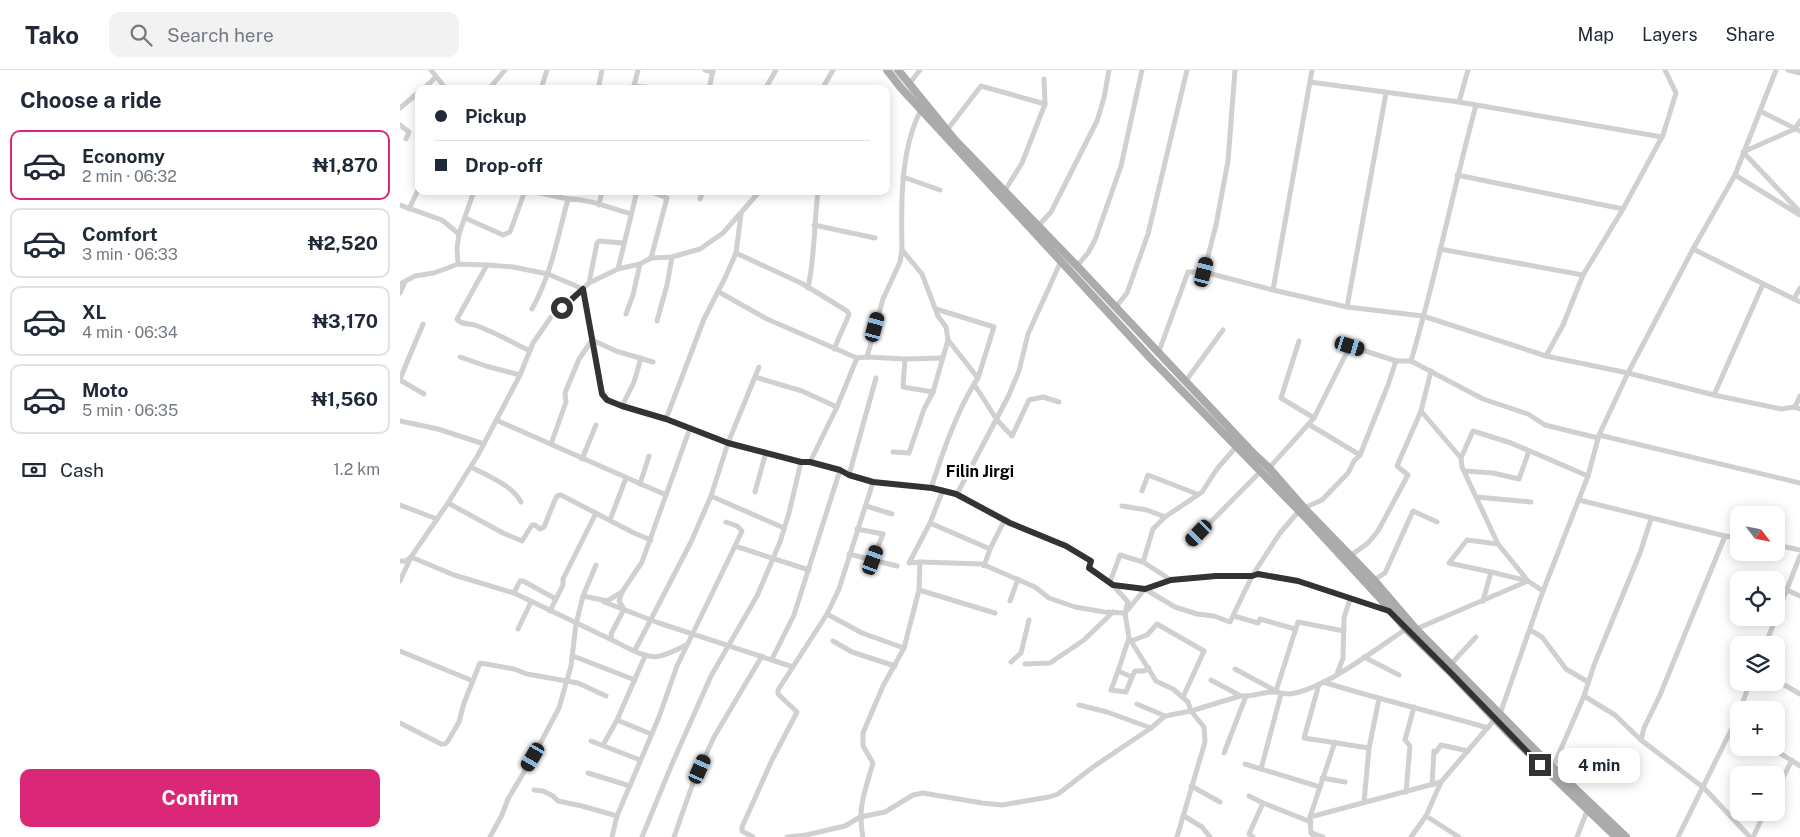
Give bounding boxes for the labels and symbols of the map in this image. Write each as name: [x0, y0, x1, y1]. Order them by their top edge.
car: [1193, 256, 1214, 288]
route start: [551, 297, 573, 319]
car: [863, 311, 886, 343]
car: [1333, 334, 1366, 358]
district label: Filin Jirgi: [946, 462, 1014, 481]
north arrow: [1730, 506, 1785, 561]
car: [1183, 517, 1214, 549]
car: [860, 543, 885, 577]
car: [519, 740, 546, 774]
callout: 4 min: [1558, 748, 1640, 782]
car: [687, 752, 712, 786]
route end: [1529, 754, 1551, 776]

